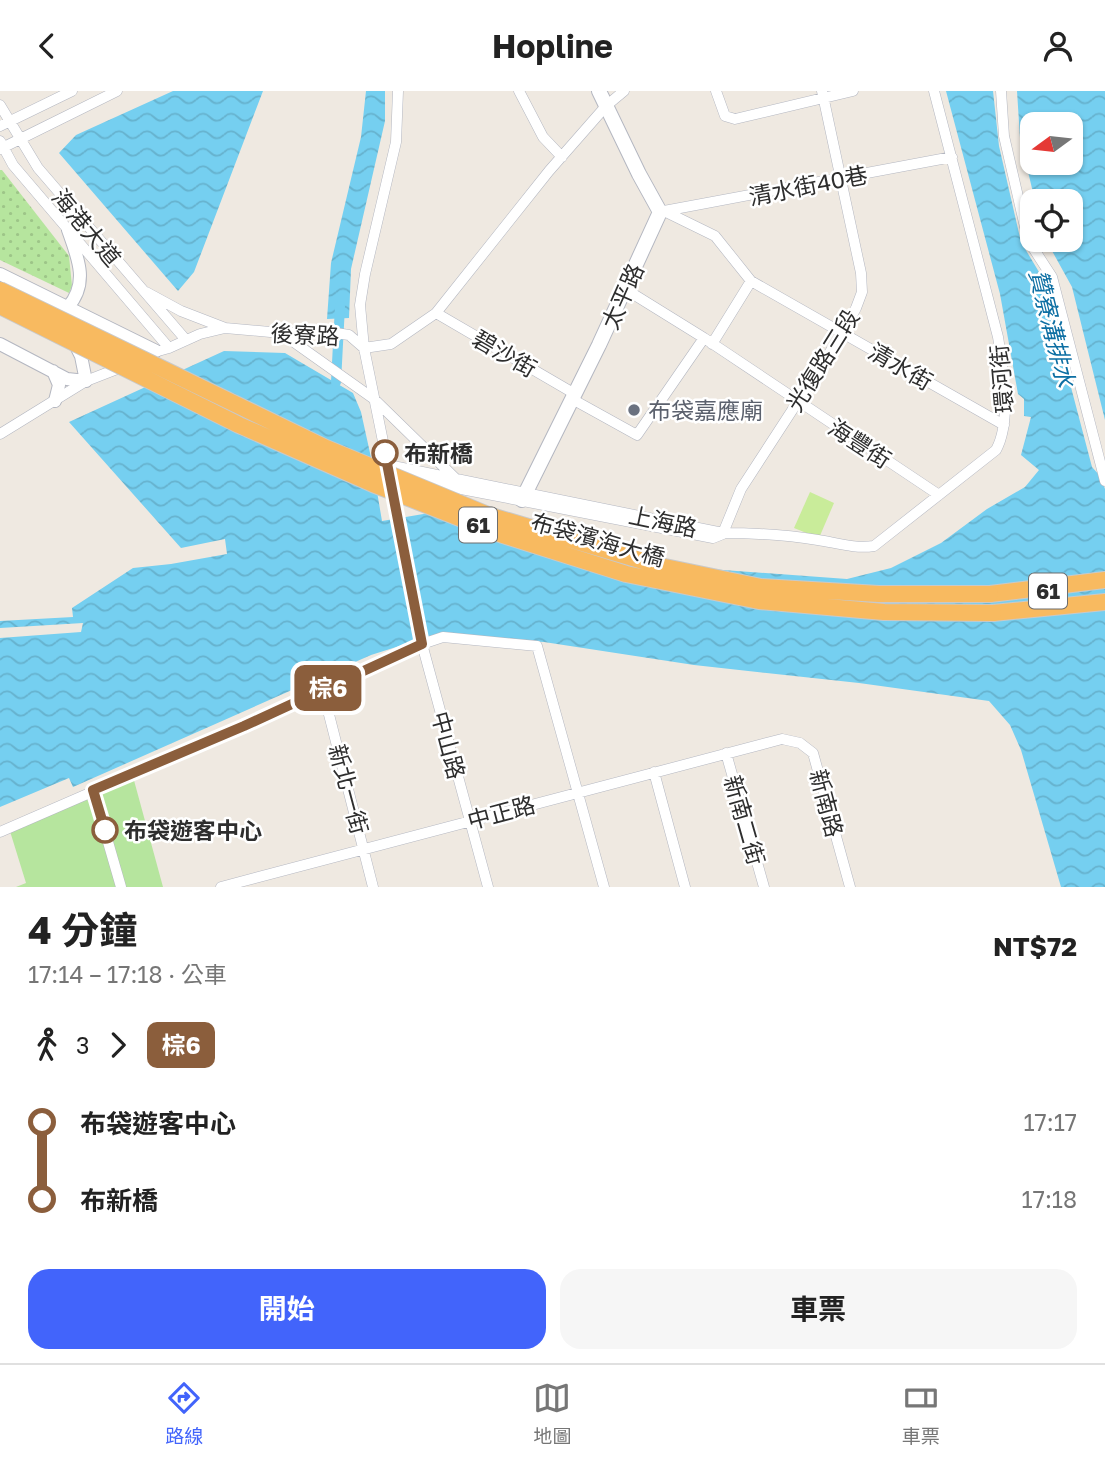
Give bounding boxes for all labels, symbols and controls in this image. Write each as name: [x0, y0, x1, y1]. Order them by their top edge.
icon: back: [28, 27, 66, 65]
text: Hopline: [492, 27, 613, 65]
icon: person: [1039, 27, 1077, 65]
north arrow: [1020, 112, 1083, 175]
map controls: [1020, 112, 1083, 252]
street label: 清水街40巷: [746, 160, 870, 210]
street label: 海港大道: [47, 183, 127, 271]
button: locate: [1020, 189, 1083, 252]
street label: 太平路: [595, 259, 649, 333]
water label: 贊寮溝排水: [1024, 266, 1082, 391]
street label: 光復路三段: [780, 304, 864, 416]
street label: 後寮路: [270, 318, 340, 350]
street label: 碧沙街: [468, 324, 542, 382]
street label: 清水街: [864, 337, 938, 395]
street label: 環河街: [984, 343, 1018, 415]
place label: 布袋嘉應廟: [648, 396, 763, 424]
marker: 布袋嘉應廟: [626, 402, 642, 418]
street label: 海豐街: [823, 412, 897, 474]
place label: 布新橋: [404, 439, 473, 467]
marker: 布新橋: [372, 440, 398, 466]
street label: 上海路: [626, 500, 700, 542]
road number: 61: [459, 507, 497, 543]
street label: 布袋濱海大橋: [528, 507, 668, 571]
road number: 61: [1029, 573, 1067, 609]
line badge: 棕6: [296, 665, 360, 711]
text: 棕6: [308, 673, 348, 702]
street label: 中山路: [427, 708, 471, 782]
street label: 新北一街: [324, 741, 374, 837]
street label: 新南路: [805, 766, 849, 840]
street label: 新南二街: [719, 772, 771, 868]
street label: 中正路: [464, 790, 538, 834]
place label: 布袋遊客中心: [124, 816, 262, 844]
marker: 布袋遊客中心: [92, 817, 118, 843]
text: 4 分鐘: [28, 907, 137, 952]
text: NT$72: [993, 931, 1077, 962]
text: 17:14 – 17:18 · 公車: [28, 960, 227, 988]
icon: walk: [28, 1026, 66, 1064]
icon: forward: [99, 1026, 137, 1064]
text: 棕6: [161, 1030, 201, 1059]
text: 3: [76, 1031, 89, 1059]
text: 布袋遊客中心: [80, 1108, 236, 1139]
text: 17:17: [1023, 1108, 1077, 1136]
text: 布新橋: [80, 1185, 158, 1216]
text: 17:18: [1022, 1185, 1077, 1213]
button: 開始: [28, 1269, 546, 1349]
button: 車票: [560, 1269, 1077, 1349]
tab: 路線: [165, 1379, 203, 1448]
tab: 地圖: [533, 1379, 572, 1448]
tab: 車票: [902, 1379, 940, 1448]

